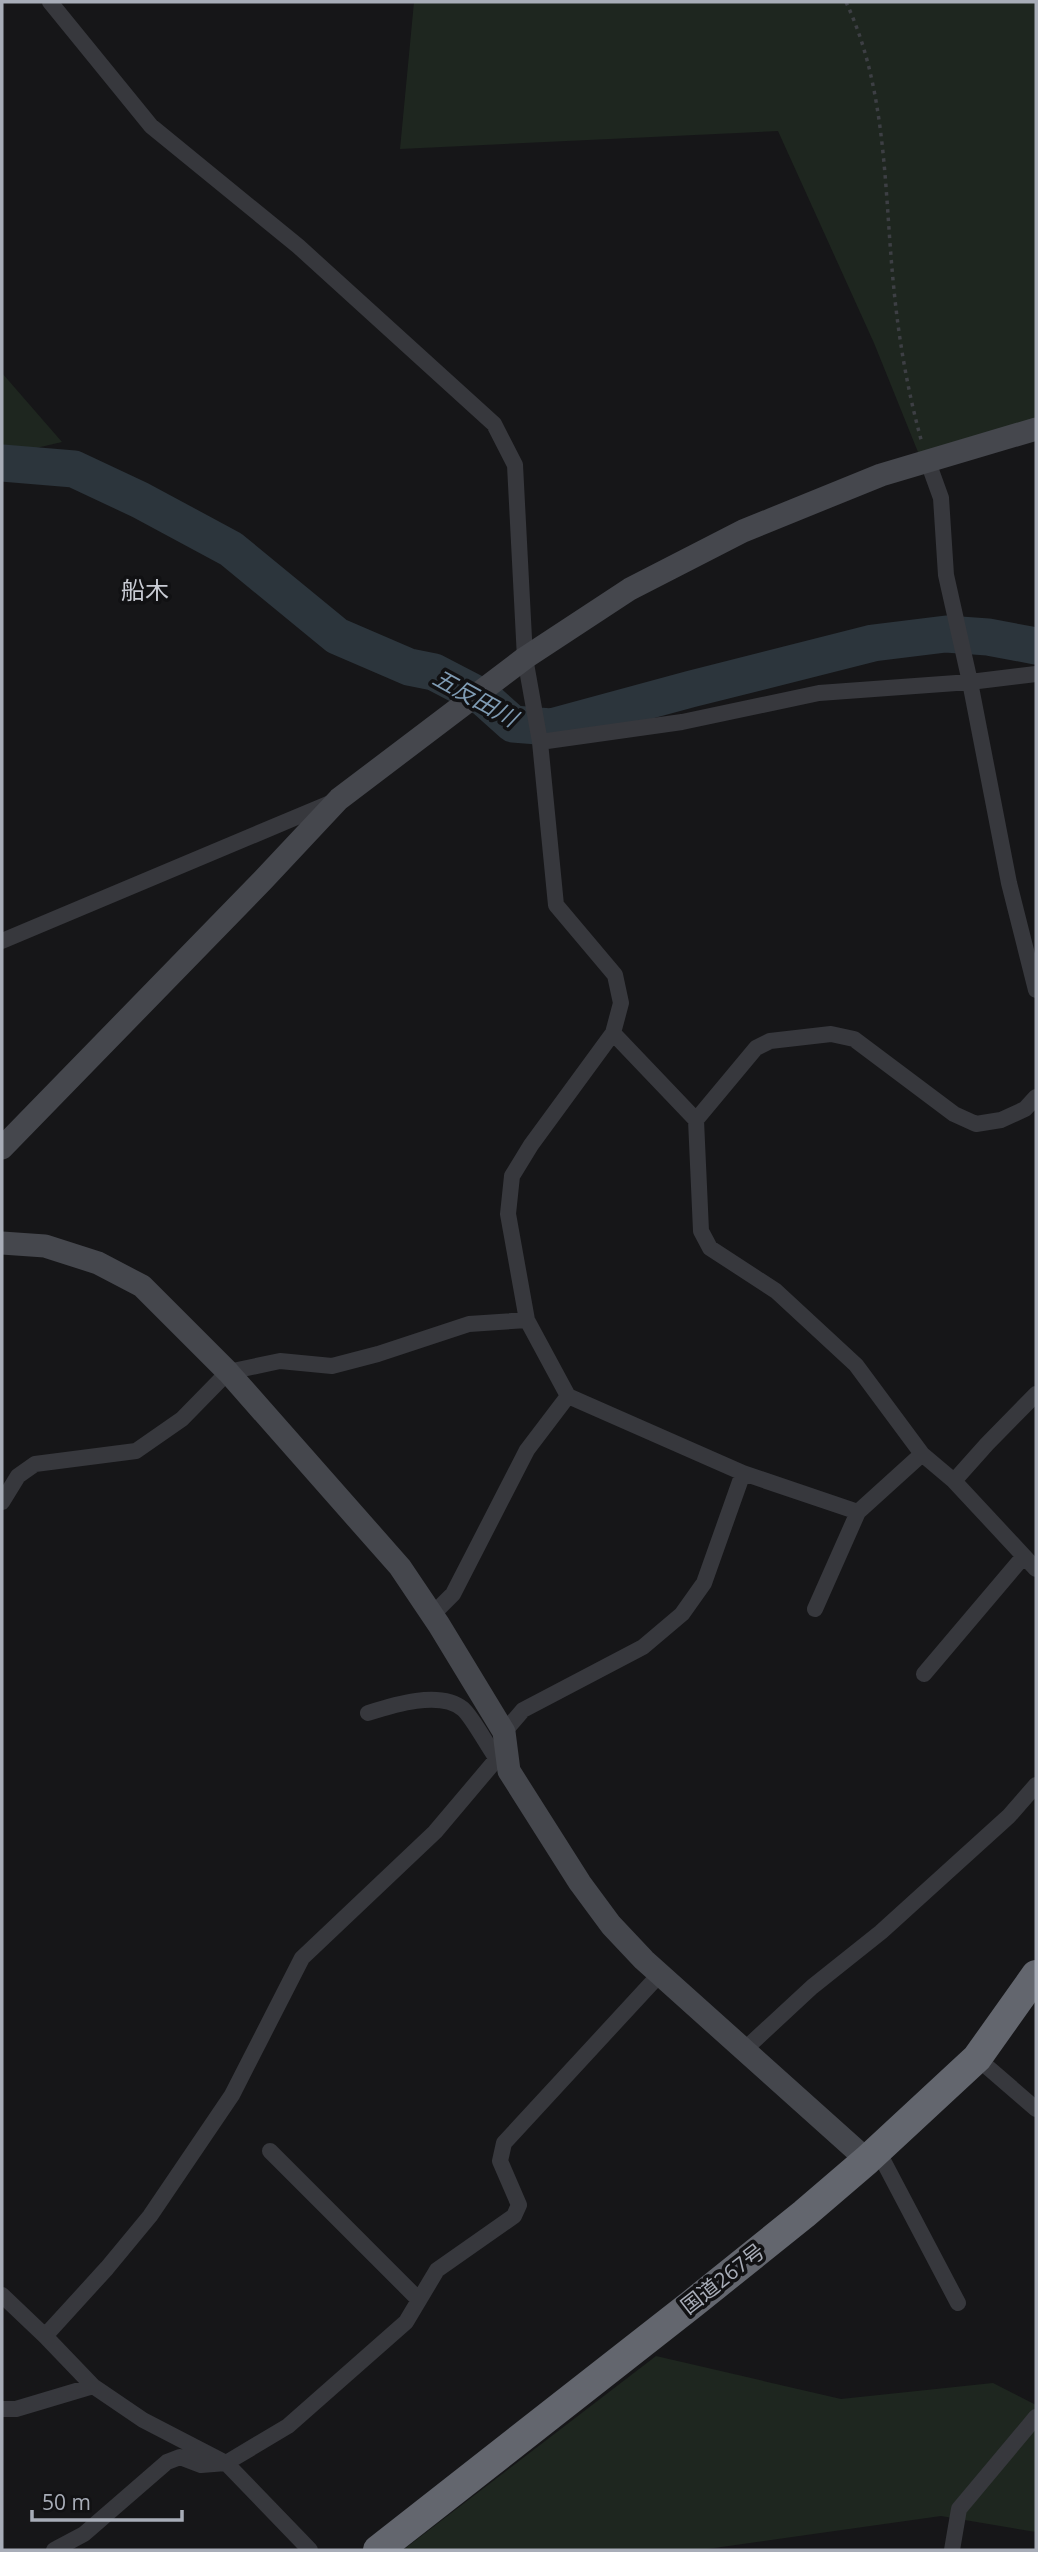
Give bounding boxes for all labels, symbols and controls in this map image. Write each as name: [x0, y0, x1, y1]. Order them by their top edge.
district label: 船木: [121, 573, 169, 606]
water label: 五反田川: [427, 661, 526, 735]
street label: 国道267号: [675, 2237, 770, 2320]
scale bar: [32, 2478, 182, 2522]
text: 50 m: [42, 2488, 91, 2516]

